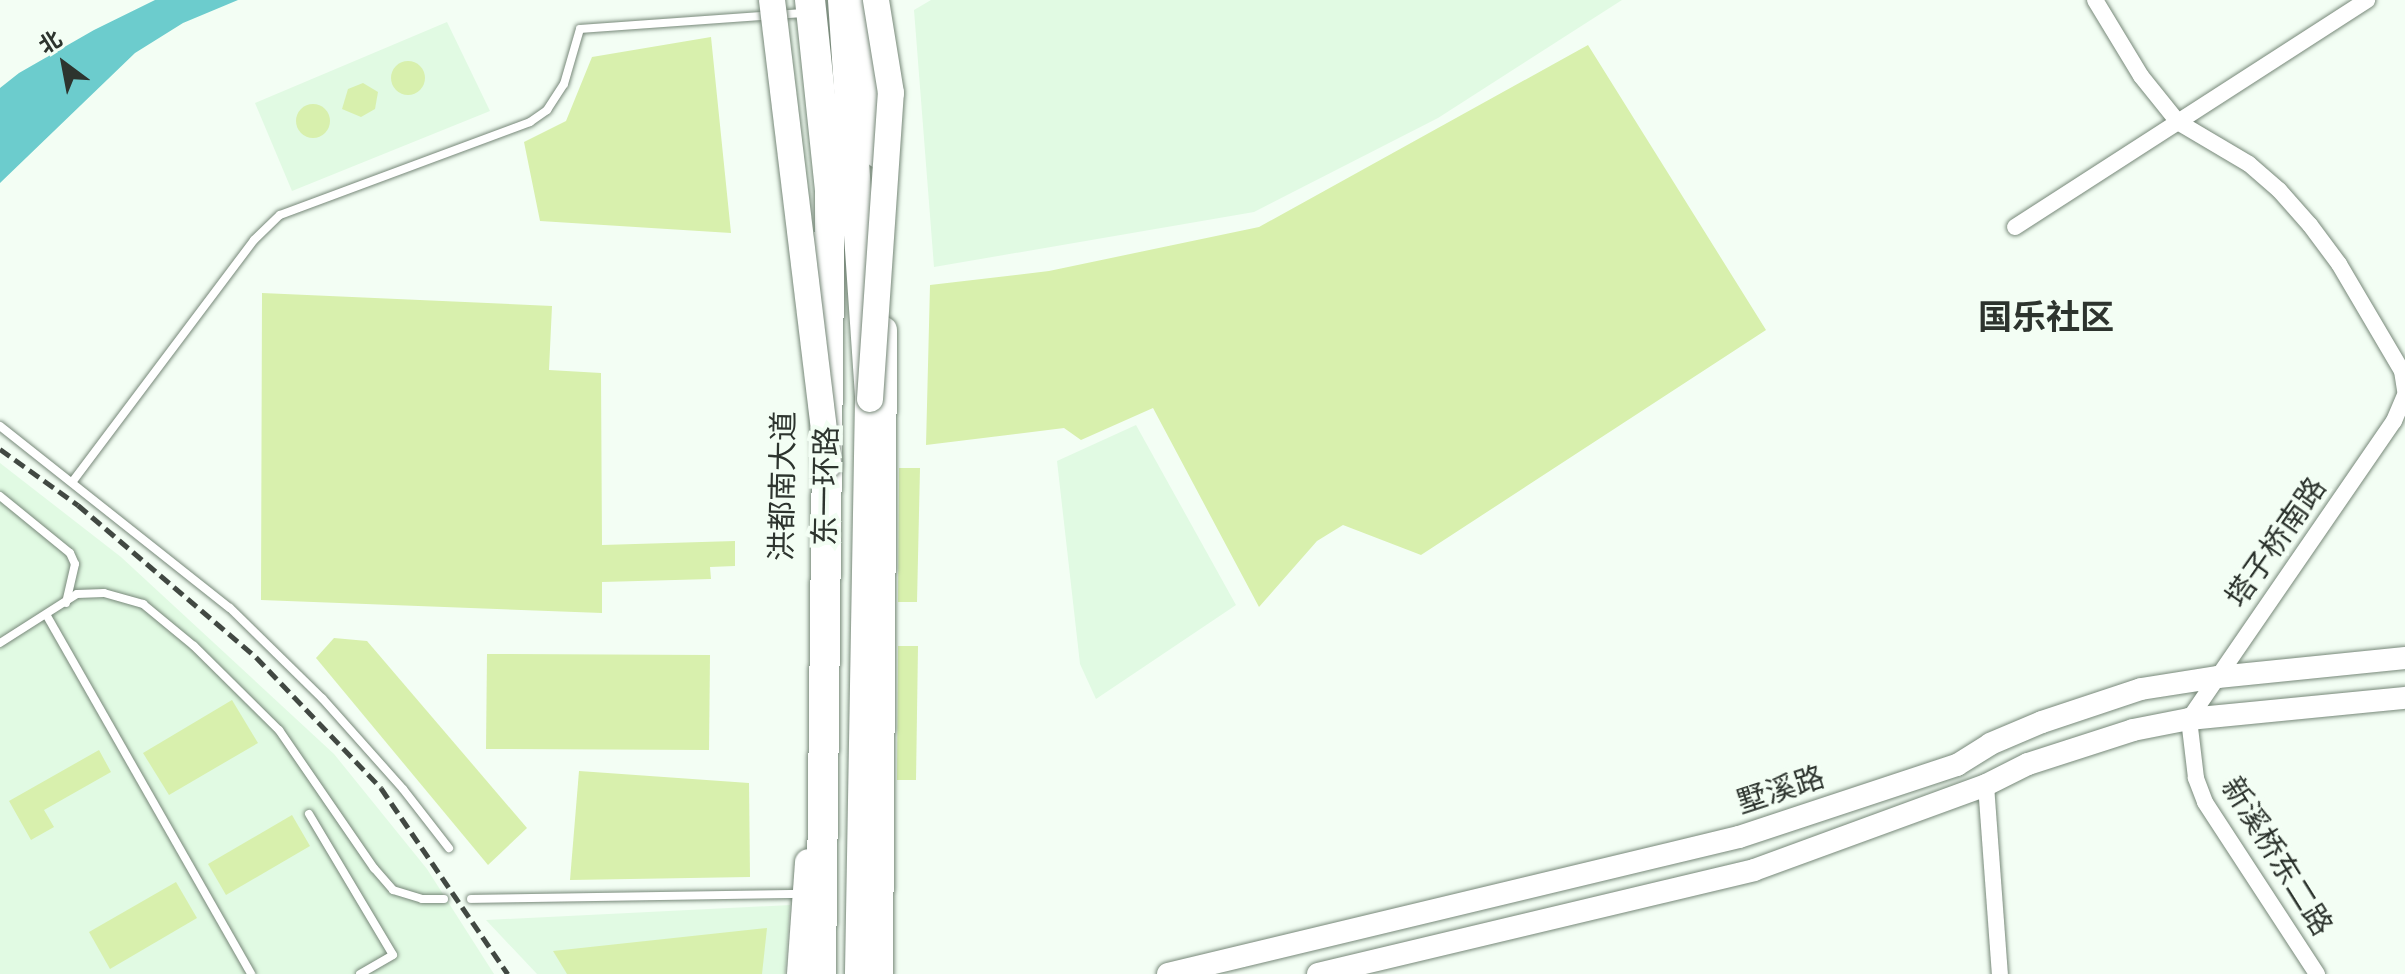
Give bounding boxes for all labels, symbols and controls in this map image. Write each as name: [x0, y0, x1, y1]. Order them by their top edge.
north arrow: [24, 24, 104, 104]
text: 北: [35, 26, 67, 61]
district label: 国乐社区: [1978, 299, 2114, 339]
street label: 洪都南大道: [765, 411, 803, 561]
street label: 东一环路: [808, 426, 846, 546]
street label: 塔子桥南路: [2219, 471, 2335, 615]
street label: 墅溪路: [1733, 760, 1829, 822]
street label: 新溪桥东二路: [2213, 771, 2339, 943]

